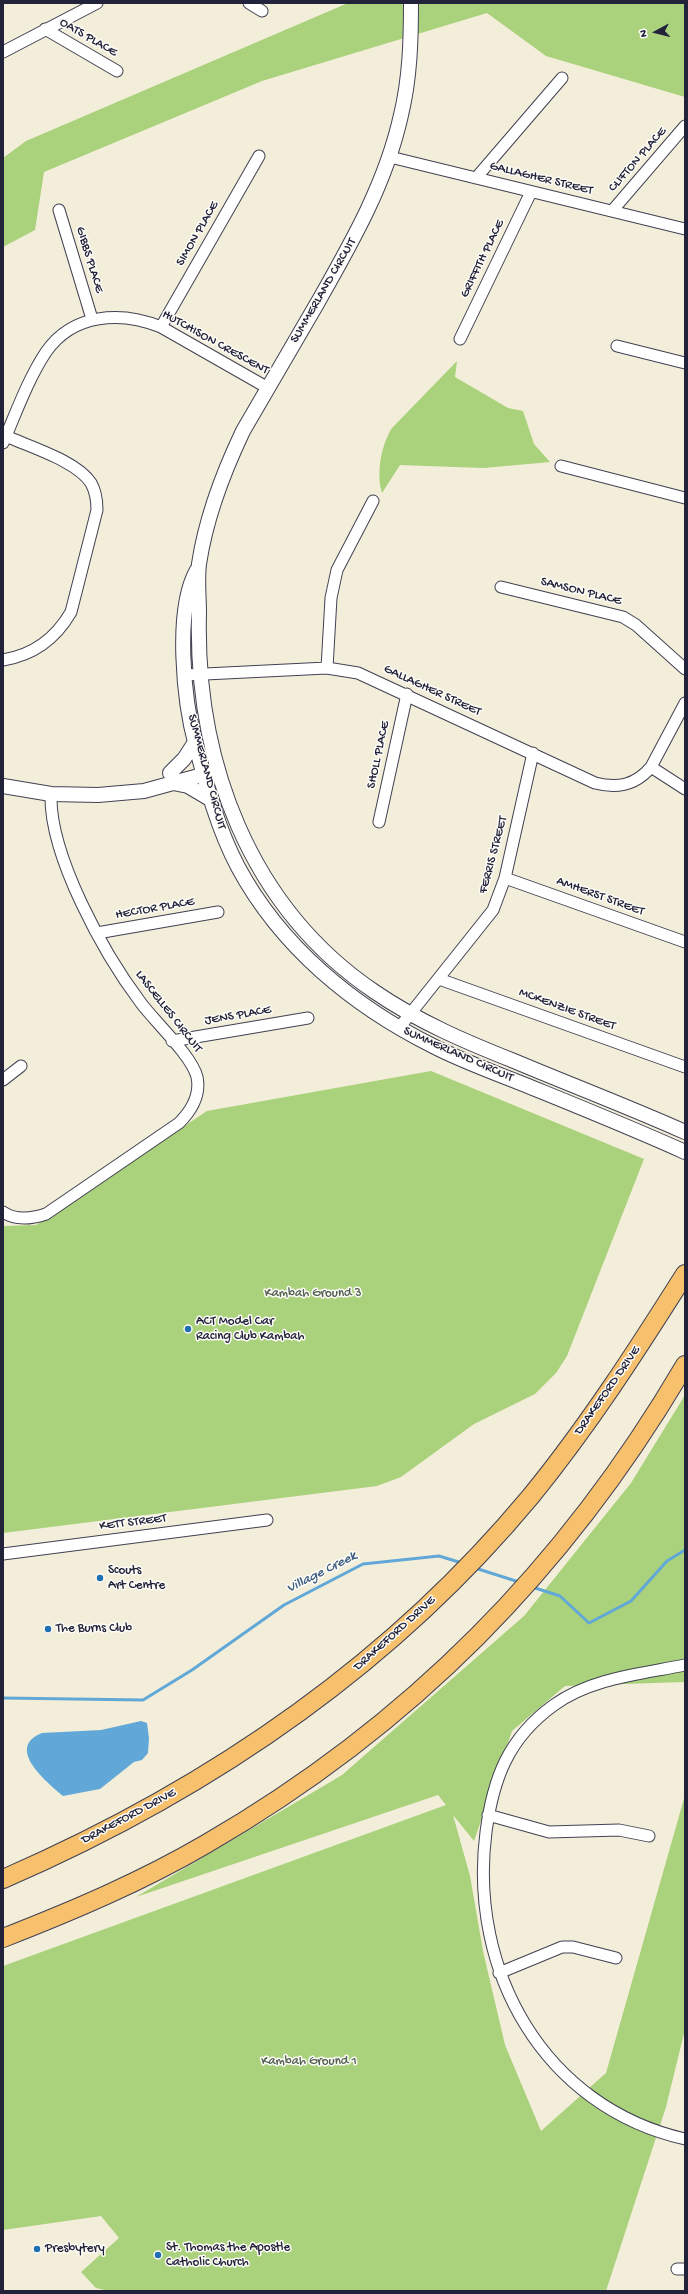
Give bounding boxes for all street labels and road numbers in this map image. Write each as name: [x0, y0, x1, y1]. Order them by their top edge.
street label: OATS PLACE: [56, 15, 120, 61]
street label: CLIFTON PLACE: [606, 124, 670, 196]
street label: GALLAGHER STREET: [488, 159, 594, 199]
street label: SIMON PLACE: [173, 199, 223, 269]
street label: GRIFFITH PLACE: [457, 217, 509, 301]
street label: GIBBS PLACE: [72, 225, 106, 295]
street label: SUMMERLAND CIRCUIT: [288, 236, 360, 346]
street label: HUTCHISON CRESCENT: [159, 307, 271, 379]
street label: SAMSON PLACE: [539, 574, 623, 610]
street label: GALLAGHER STREET: [381, 662, 483, 720]
street label: SUMMERLAND CIRCUIT: [183, 713, 229, 831]
street label: SHOLL PLACE: [364, 720, 394, 790]
street label: FERRIS STREET: [476, 815, 512, 895]
street label: AMHERST STREET: [554, 874, 646, 920]
street label: HECTOR PLACE: [114, 894, 196, 924]
street label: LASCELLES CIRCUIT: [131, 968, 205, 1056]
street label: MCKENZIE STREET: [517, 985, 617, 1035]
street label: JENS PLACE: [203, 1002, 273, 1030]
street label: SUMMERLAND CIRCUIT: [401, 1024, 515, 1086]
street label: DRAKEFORD DRIVE: [572, 1344, 644, 1438]
street label: KETT STREET: [99, 1511, 167, 1535]
street label: DRAKEFORD DRIVE: [351, 1593, 439, 1675]
street label: DRAKEFORD DRIVE: [79, 1786, 179, 1848]

